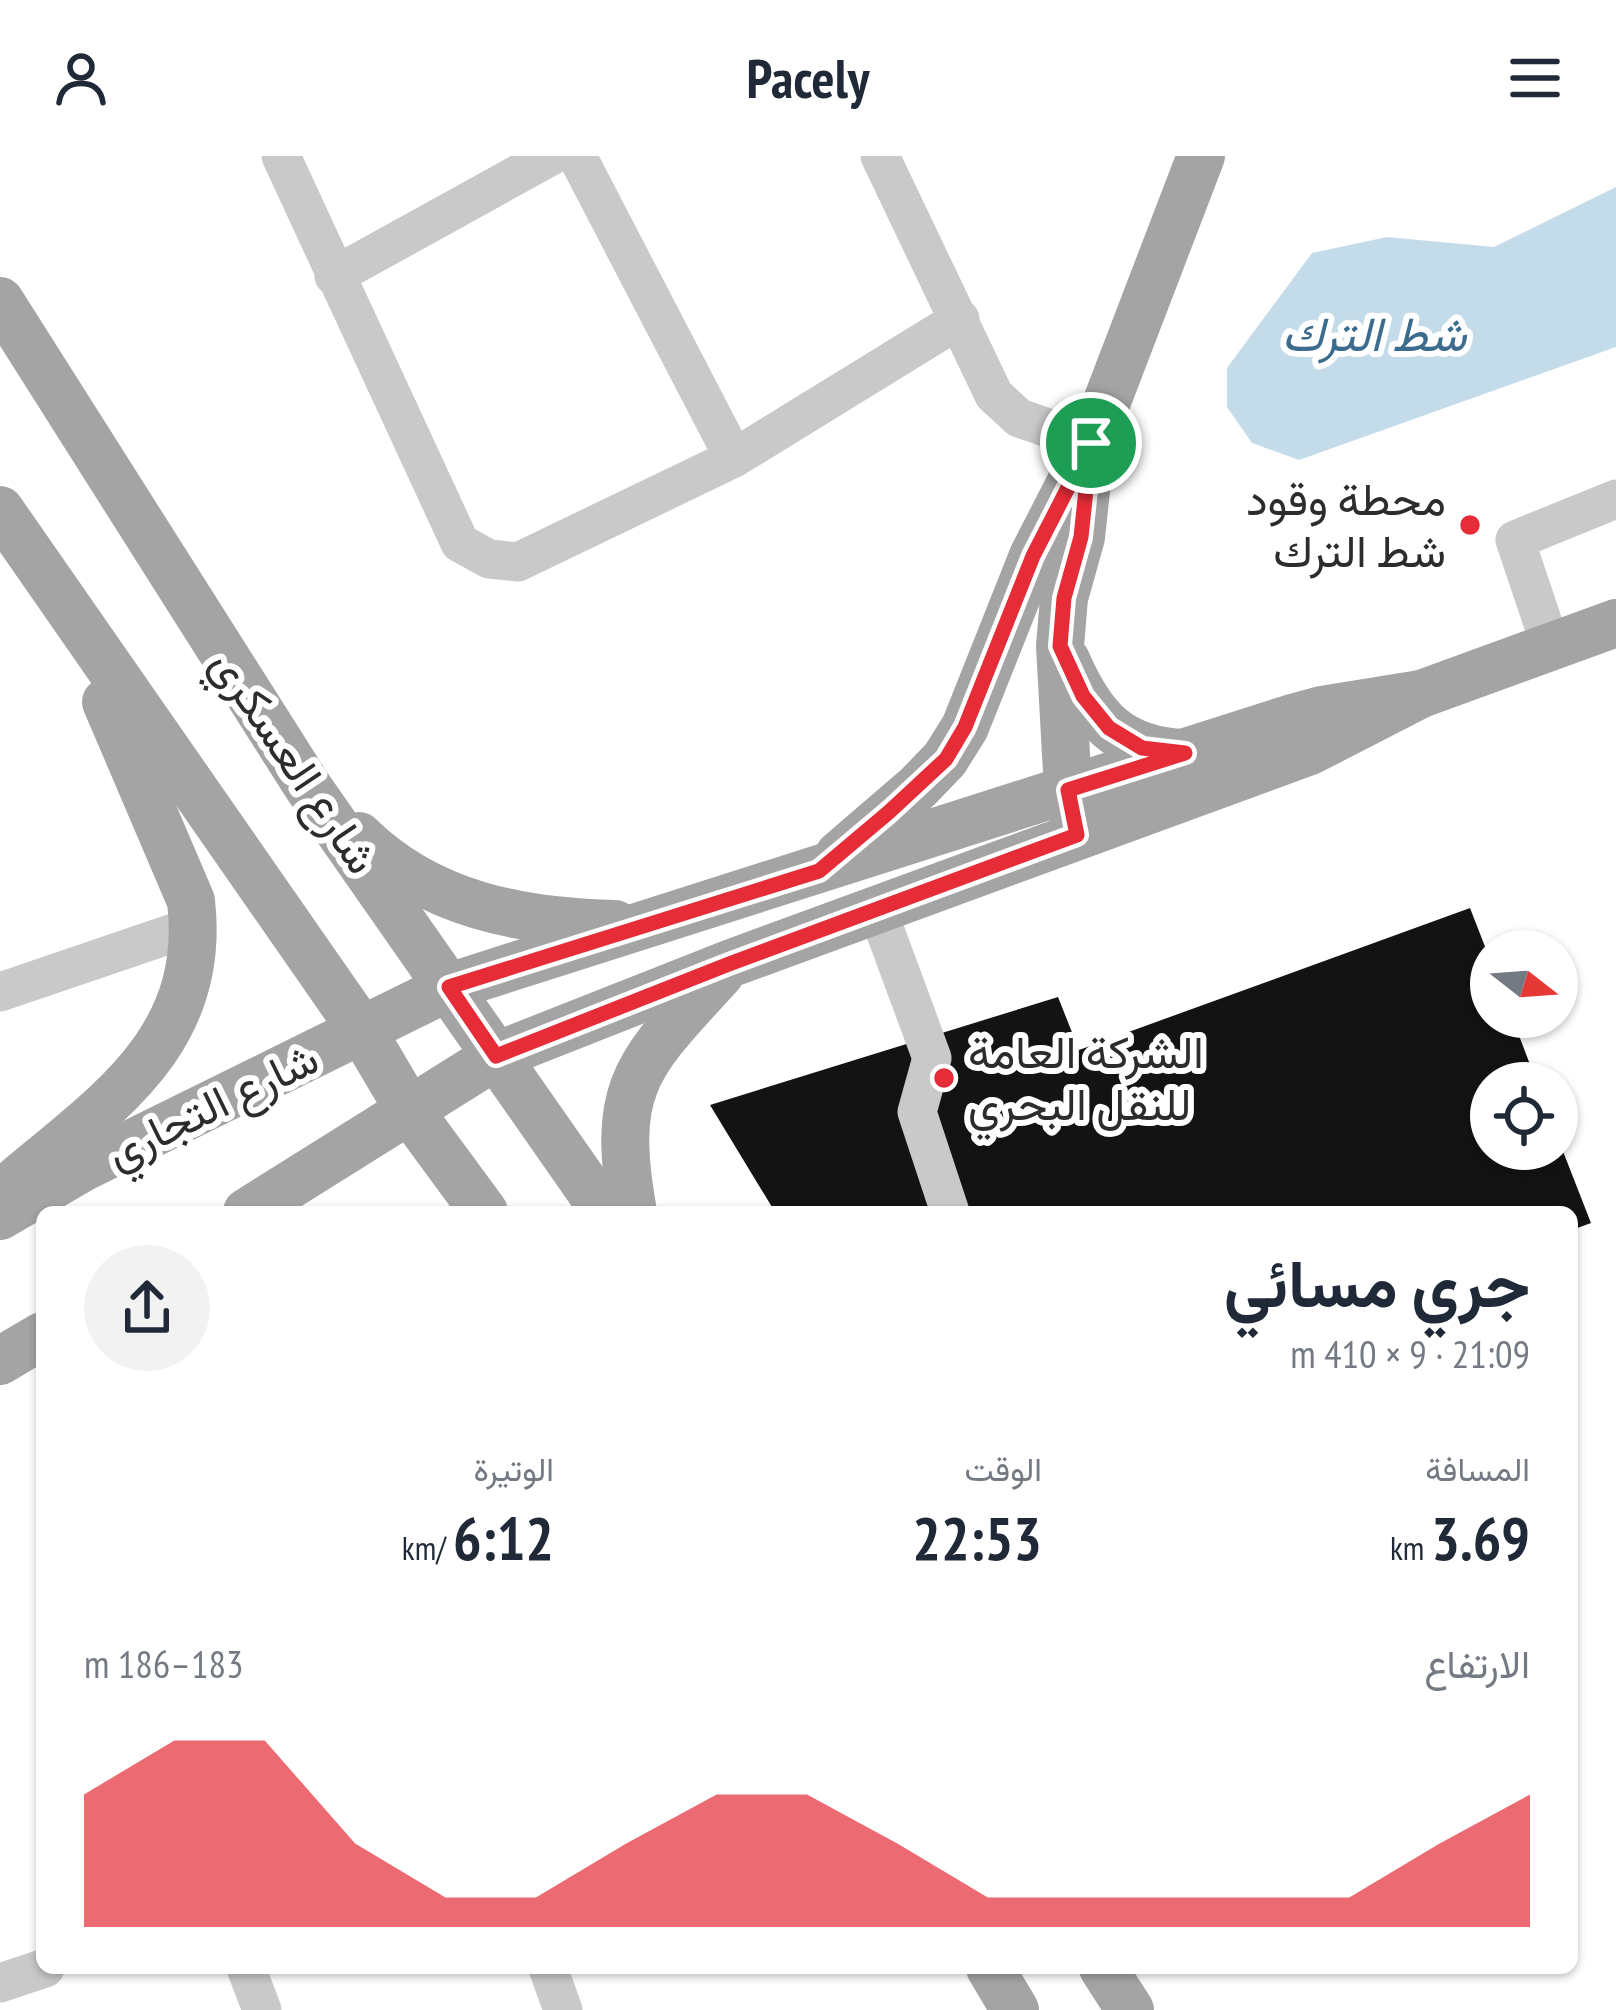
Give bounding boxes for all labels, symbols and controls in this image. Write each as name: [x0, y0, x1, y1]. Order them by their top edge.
text: Pacely: [747, 43, 869, 113]
icon: person: [48, 45, 114, 111]
icon: menu: [1502, 45, 1568, 111]
water label: شط الترك: [1282, 302, 1467, 364]
pin: [1040, 392, 1142, 494]
icon: arrive: [1058, 410, 1124, 476]
place label: محطة وقود شط الترك: [1246, 469, 1446, 579]
marker: محطة وقود شط الترك: [1457, 512, 1483, 538]
street label: شارع العسكري: [192, 637, 392, 889]
north arrow: [1470, 930, 1578, 1038]
map controls: [1470, 930, 1578, 1170]
place label: الشركة العامة للنقل البحري: [968, 1022, 1204, 1141]
street label: شارع التجاري: [96, 1028, 331, 1188]
button: locate: [1470, 1062, 1578, 1170]
marker: الشركة العامة للنقل البحري: [931, 1065, 957, 1091]
text: جري مسائي: [1224, 1240, 1530, 1325]
button: share: [84, 1245, 210, 1371]
text: 21:09 · 9 × 410 m: [1290, 1328, 1530, 1379]
text: الوتيرة: [473, 1447, 554, 1490]
text: الوقت: [964, 1447, 1042, 1490]
text: المسافة: [1425, 1447, 1530, 1490]
text: 6:12: [453, 1499, 554, 1577]
text: 22:53: [912, 1499, 1042, 1577]
text: 3.69: [1431, 1499, 1530, 1577]
text: /km: [402, 1526, 453, 1569]
text: km: [1390, 1526, 1431, 1569]
text: 183–186 m: [84, 1638, 244, 1689]
text: الارتفاع: [1424, 1638, 1530, 1689]

